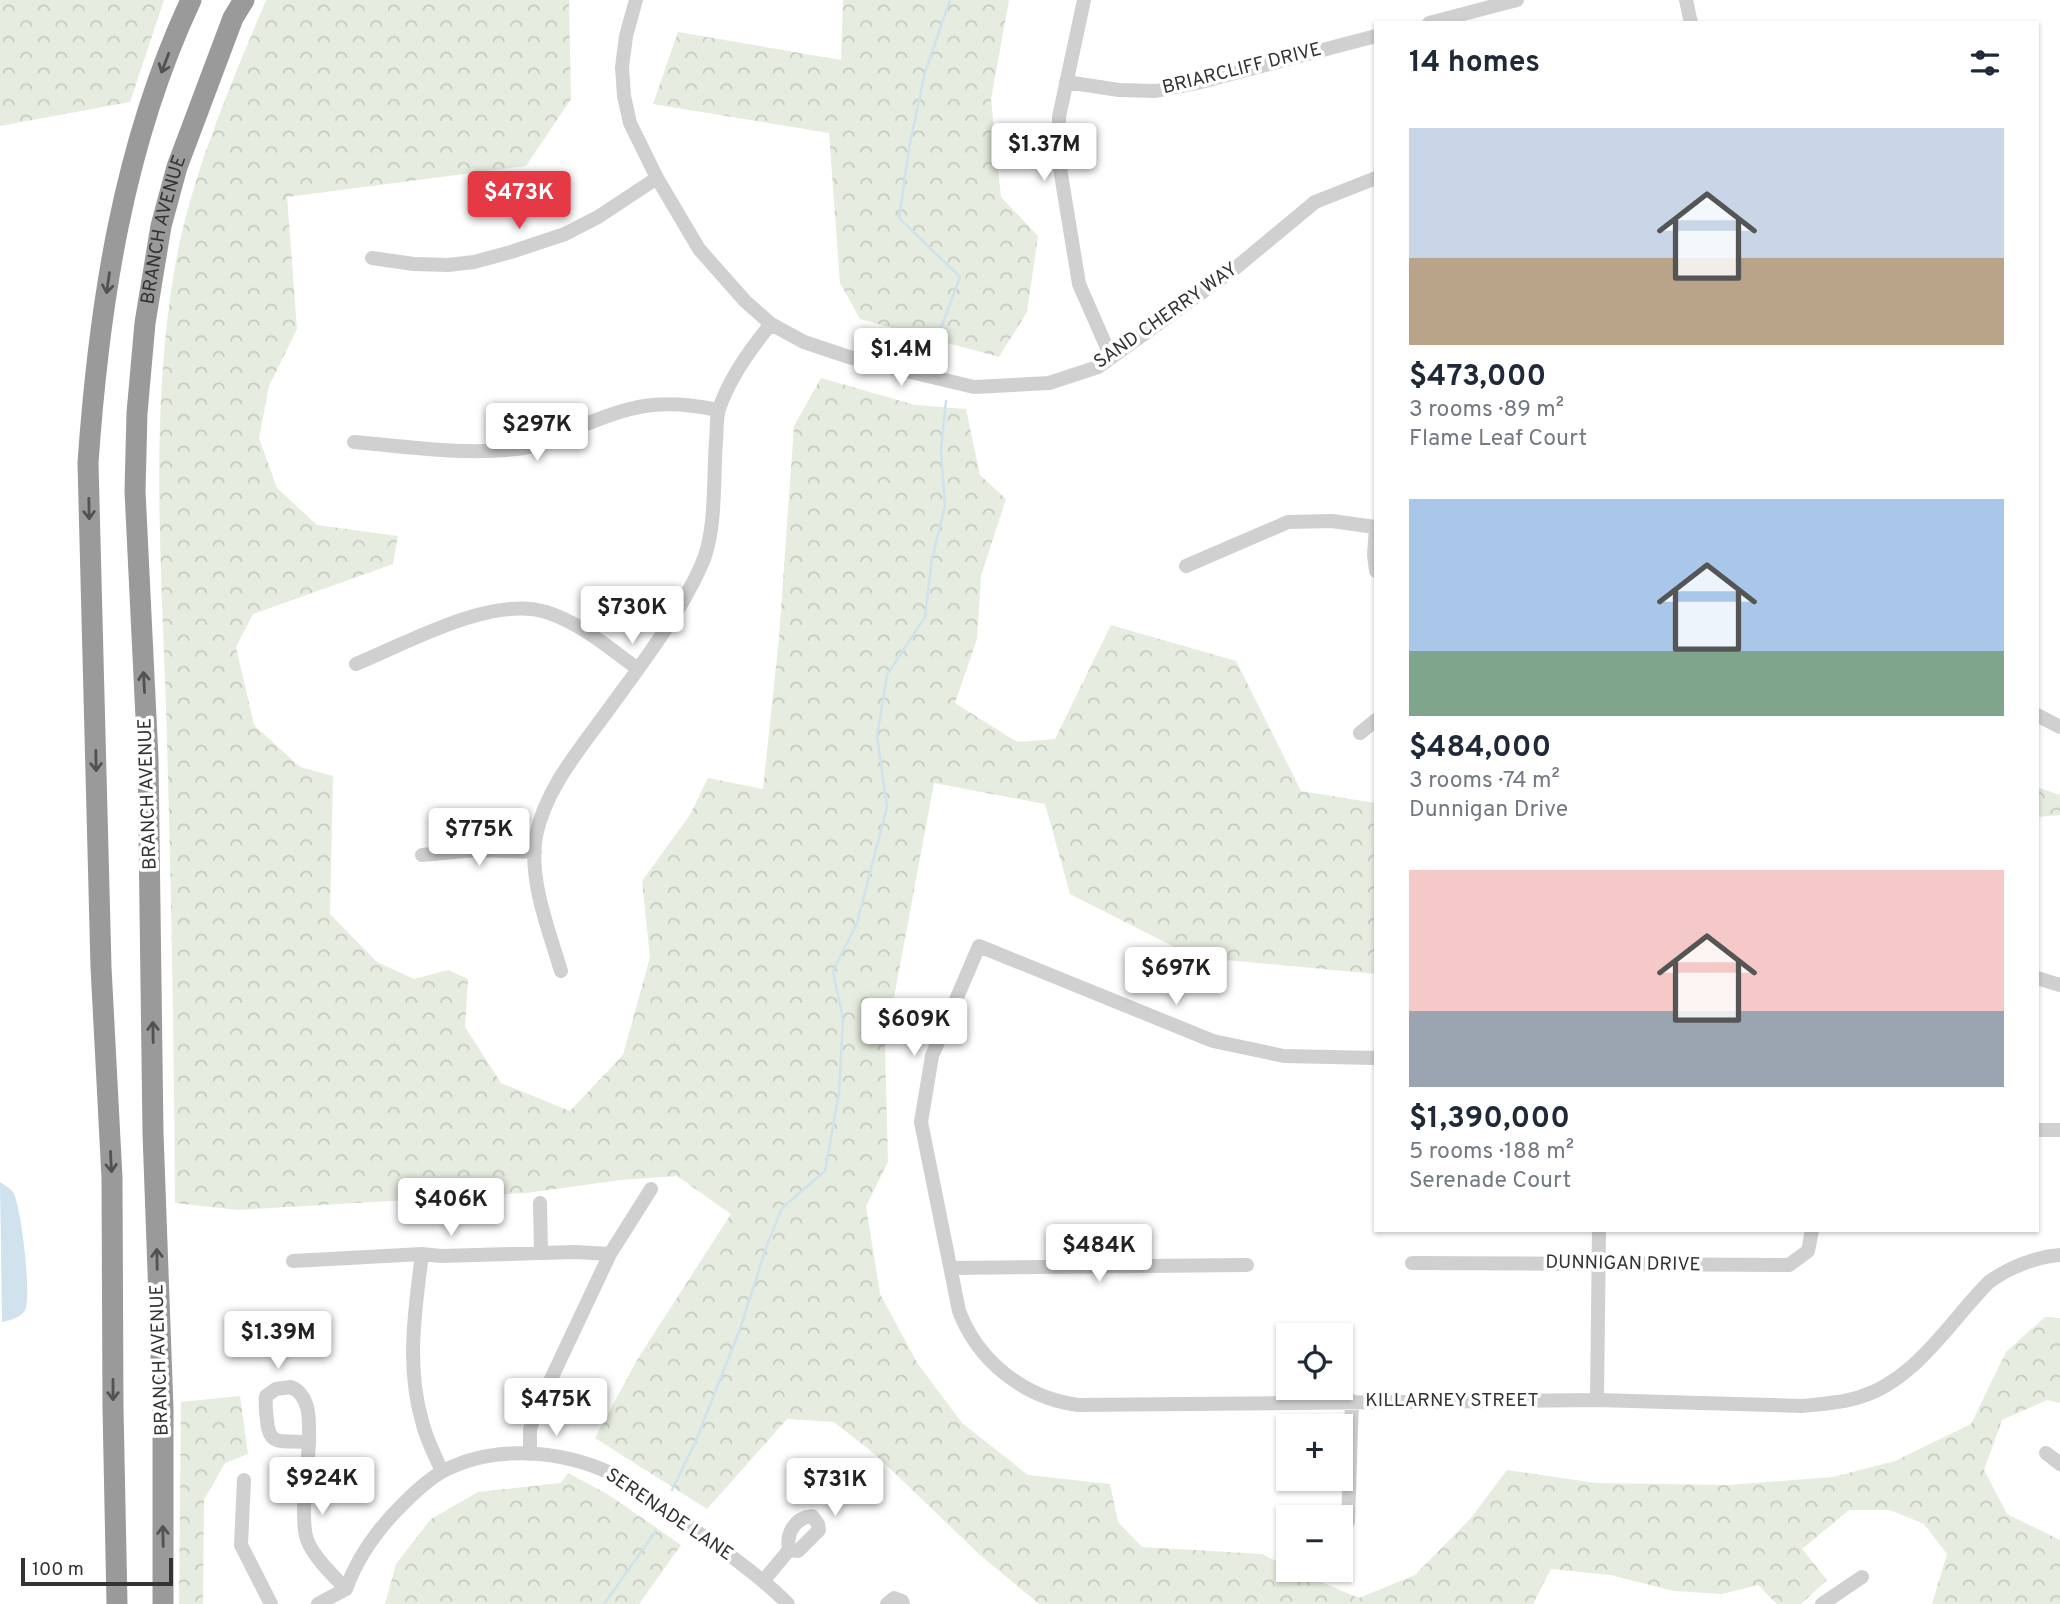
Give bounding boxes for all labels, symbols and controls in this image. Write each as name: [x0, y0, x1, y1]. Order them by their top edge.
street label: BRIARCLIFF DRIVE: [1160, 38, 1324, 100]
icon: filters: [1966, 44, 2004, 82]
text: 14 homes: [1409, 45, 1540, 82]
one-way arrow: [157, 52, 170, 73]
pin: $1.37M: [987, 124, 1101, 183]
text: $1.37M: [1007, 131, 1081, 160]
street label: BRANCH AVENUE: [136, 152, 192, 306]
pin: $473K: [470, 172, 568, 231]
icon: home: [1644, 173, 1770, 299]
text: $473K: [484, 179, 554, 208]
street label: SAND CHERRY WAY: [1090, 258, 1242, 374]
one-way arrow: [101, 271, 114, 294]
pin: $1.4M: [852, 328, 950, 388]
text: $1.4M: [870, 336, 932, 365]
text: $473,000: [1409, 359, 1546, 396]
text: 3 rooms · 89 m²: [1409, 396, 1564, 425]
pin: $297K: [488, 404, 586, 463]
text: $297K: [502, 411, 572, 440]
text: Flame Leaf Court: [1409, 425, 1587, 454]
one-way arrow: [82, 497, 96, 520]
icon: home: [1644, 544, 1770, 670]
pin: $730K: [583, 586, 681, 646]
text: $730K: [597, 594, 667, 623]
one-way arrow: [138, 671, 151, 694]
street label: BRANCH AVENUE: [133, 718, 163, 870]
text: $484,000: [1409, 730, 1551, 767]
one-way arrow: [89, 749, 103, 772]
text: 3 rooms · 74 m²: [1409, 767, 1560, 796]
text: Dunnigan Drive: [1409, 796, 1568, 825]
pin: $775K: [430, 808, 528, 868]
text: $775K: [445, 816, 513, 845]
icon: home: [1644, 915, 1770, 1041]
pin: $697K: [1127, 948, 1225, 1007]
text: $697K: [1141, 955, 1211, 984]
pin: $609K: [865, 998, 963, 1058]
text: $609K: [877, 1006, 951, 1035]
one-way arrow: [146, 1021, 160, 1044]
text: $1,390,000: [1409, 1101, 1570, 1138]
text: 5 rooms · 188 m²: [1409, 1138, 1574, 1167]
one-way arrow: [104, 1150, 117, 1173]
text: Serenade Court: [1409, 1167, 1571, 1196]
pin: $406K: [402, 1178, 500, 1238]
text: $406K: [414, 1186, 488, 1215]
pin: $484K: [1050, 1224, 1148, 1284]
text: $484K: [1062, 1232, 1136, 1261]
one-way arrow: [150, 1248, 163, 1271]
street label: DUNNIGAN DRIVE: [1545, 1251, 1701, 1277]
street label: BRANCH AVENUE: [145, 1284, 175, 1436]
pin: $1.39M: [221, 1312, 335, 1371]
text: $1.39M: [240, 1319, 316, 1348]
map controls: [1276, 1323, 1353, 1582]
button: locate: [1276, 1323, 1353, 1400]
one-way arrow: [106, 1378, 120, 1401]
pin: $475K: [507, 1378, 605, 1438]
text: $475K: [520, 1386, 592, 1415]
street label: KILLARNEY STREET: [1365, 1389, 1539, 1413]
button: +: [1276, 1414, 1353, 1491]
pin: $924K: [273, 1458, 371, 1517]
pin: $731K: [786, 1458, 884, 1518]
street label: SERENADE LANE: [600, 1463, 738, 1567]
text: $924K: [285, 1465, 359, 1494]
text: $731K: [802, 1466, 868, 1495]
button: −: [1276, 1505, 1353, 1582]
one-way arrow: [156, 1525, 170, 1548]
scale bar: [21, 1555, 173, 1587]
text: 100 m: [32, 1558, 84, 1582]

